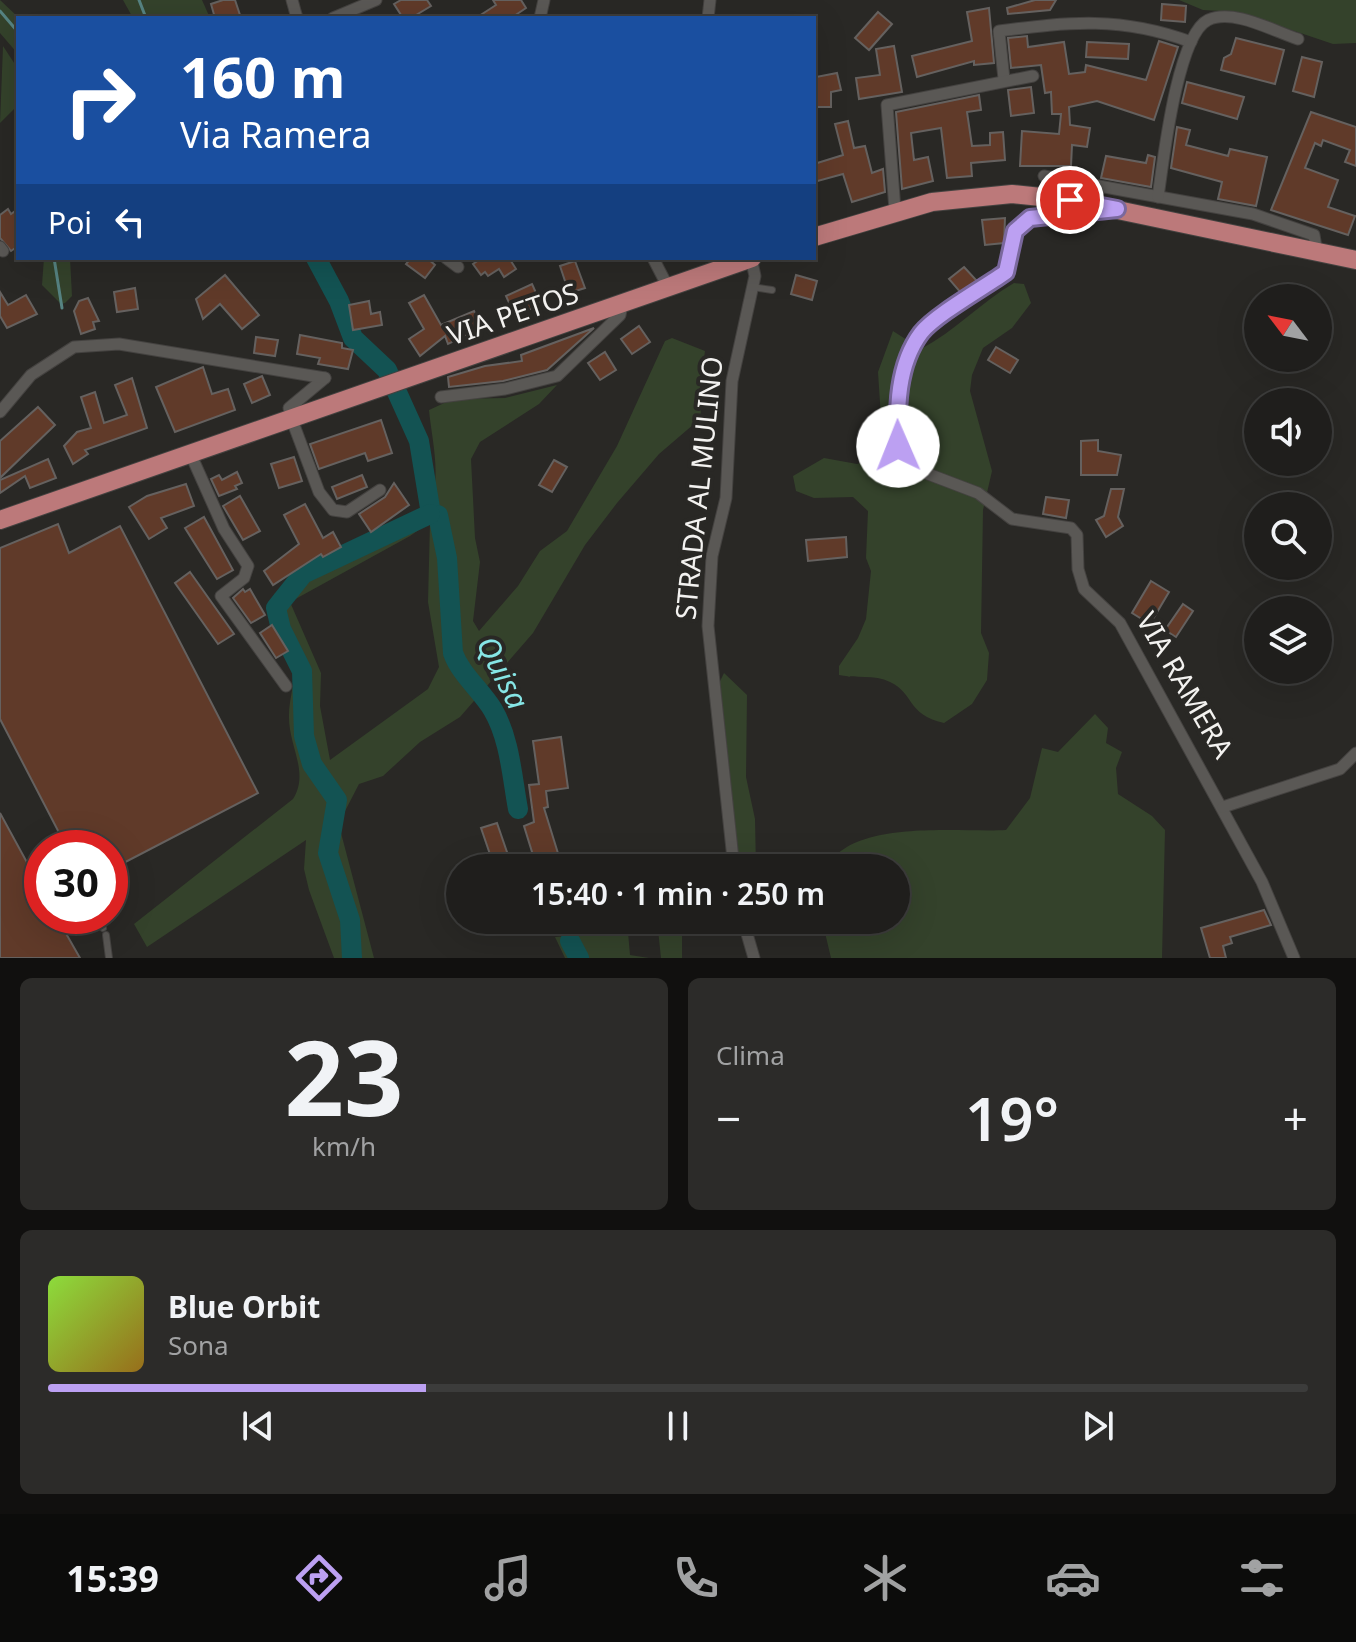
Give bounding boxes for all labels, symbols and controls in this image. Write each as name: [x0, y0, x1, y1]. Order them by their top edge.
text: 160 m: [180, 38, 345, 114]
icon: right: [48, 48, 152, 152]
text: Via Ramera: [180, 110, 371, 159]
pin: [1036, 166, 1104, 234]
icon: arrive: [1048, 178, 1092, 222]
icon: left: [108, 200, 152, 244]
text: Poi: [48, 202, 92, 243]
street label: VIA PETOS: [442, 273, 583, 353]
north arrow: [1244, 284, 1332, 372]
map controls: [1244, 284, 1332, 684]
street label: STRADA AL MULINO: [665, 354, 731, 621]
button: sound: [1244, 388, 1332, 476]
position arrow: [856, 404, 940, 488]
button: search: [1244, 492, 1332, 580]
button: layers: [1244, 596, 1332, 684]
street label: VIA RAMERA: [1129, 604, 1243, 765]
water label: Quisa: [468, 629, 539, 716]
speed limit sign: 30: [24, 830, 128, 934]
text: 15:40 · 1 min · 250 m: [531, 873, 825, 914]
text: 23: [285, 1005, 403, 1146]
text: Clima: [716, 1037, 785, 1073]
text: 19°: [965, 1077, 1059, 1159]
text: −: [716, 1088, 741, 1148]
text: +: [1283, 1088, 1308, 1148]
text: km/h: [312, 1128, 376, 1164]
text: Blue Orbit: [168, 1286, 320, 1327]
text: Sona: [168, 1327, 229, 1363]
icon: previous: [236, 1404, 280, 1448]
icon: pause: [656, 1404, 700, 1448]
icon: next: [1076, 1404, 1120, 1448]
icon: directions: [291, 1550, 347, 1606]
icon: music: [480, 1550, 536, 1606]
icon: phone: [668, 1550, 724, 1606]
icon: climate: [857, 1550, 913, 1606]
icon: car: [1045, 1550, 1101, 1606]
icon: filters: [1234, 1550, 1290, 1606]
text: 15:39: [66, 1554, 159, 1603]

